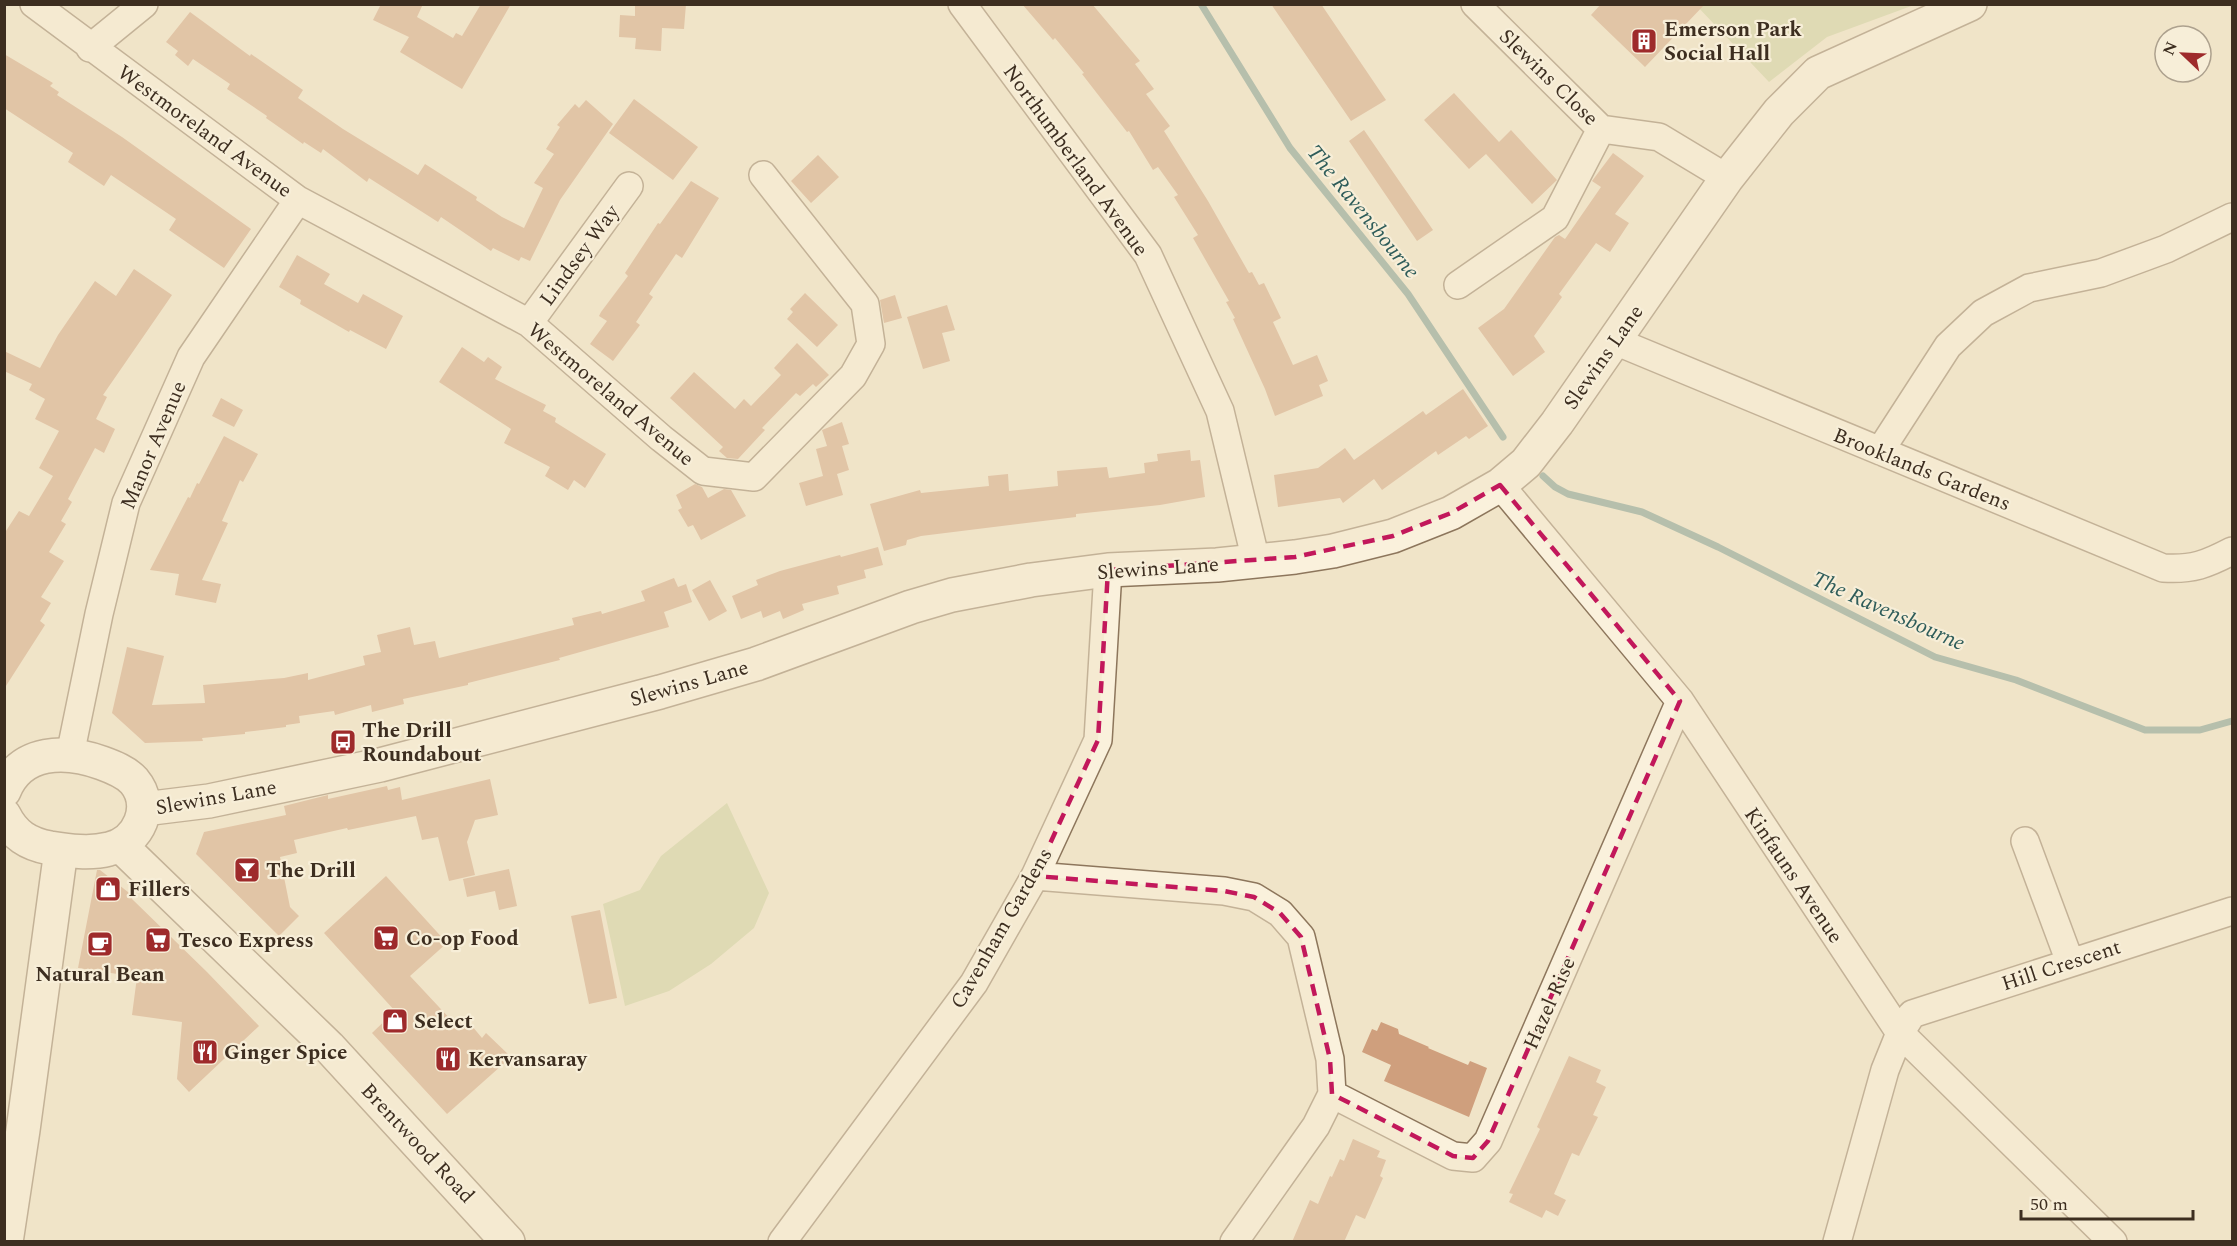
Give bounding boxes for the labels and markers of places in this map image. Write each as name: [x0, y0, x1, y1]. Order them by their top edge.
place label: Emerson Park Social Hall: [1664, 14, 1802, 70]
building icon: Emerson Park Social Hall: [1629, 26, 1659, 56]
place label: The Drill Roundabout: [362, 715, 482, 771]
bus stop icon: The Drill Roundabout: [328, 727, 358, 757]
bar icon: The Drill: [232, 855, 262, 885]
place label: The Drill: [266, 855, 356, 887]
shop icon: Fillers: [93, 874, 123, 904]
place label: Fillers: [128, 874, 190, 906]
supermarket icon: Co-op Food: [371, 923, 401, 953]
place label: Co-op Food: [406, 923, 519, 955]
supermarket icon: Tesco Express: [143, 925, 173, 955]
place label: Tesco Express: [178, 925, 314, 957]
cafe icon: Natural Bean: [85, 929, 115, 959]
place label: Natural Bean: [35, 959, 165, 991]
shop icon: Select: [380, 1006, 410, 1036]
place label: Select: [414, 1006, 473, 1038]
restaurant icon: Ginger Spice: [190, 1037, 220, 1067]
place label: Ginger Spice: [224, 1037, 348, 1069]
restaurant icon: Kervansaray: [433, 1044, 463, 1074]
place label: Kervansaray: [468, 1044, 588, 1076]

